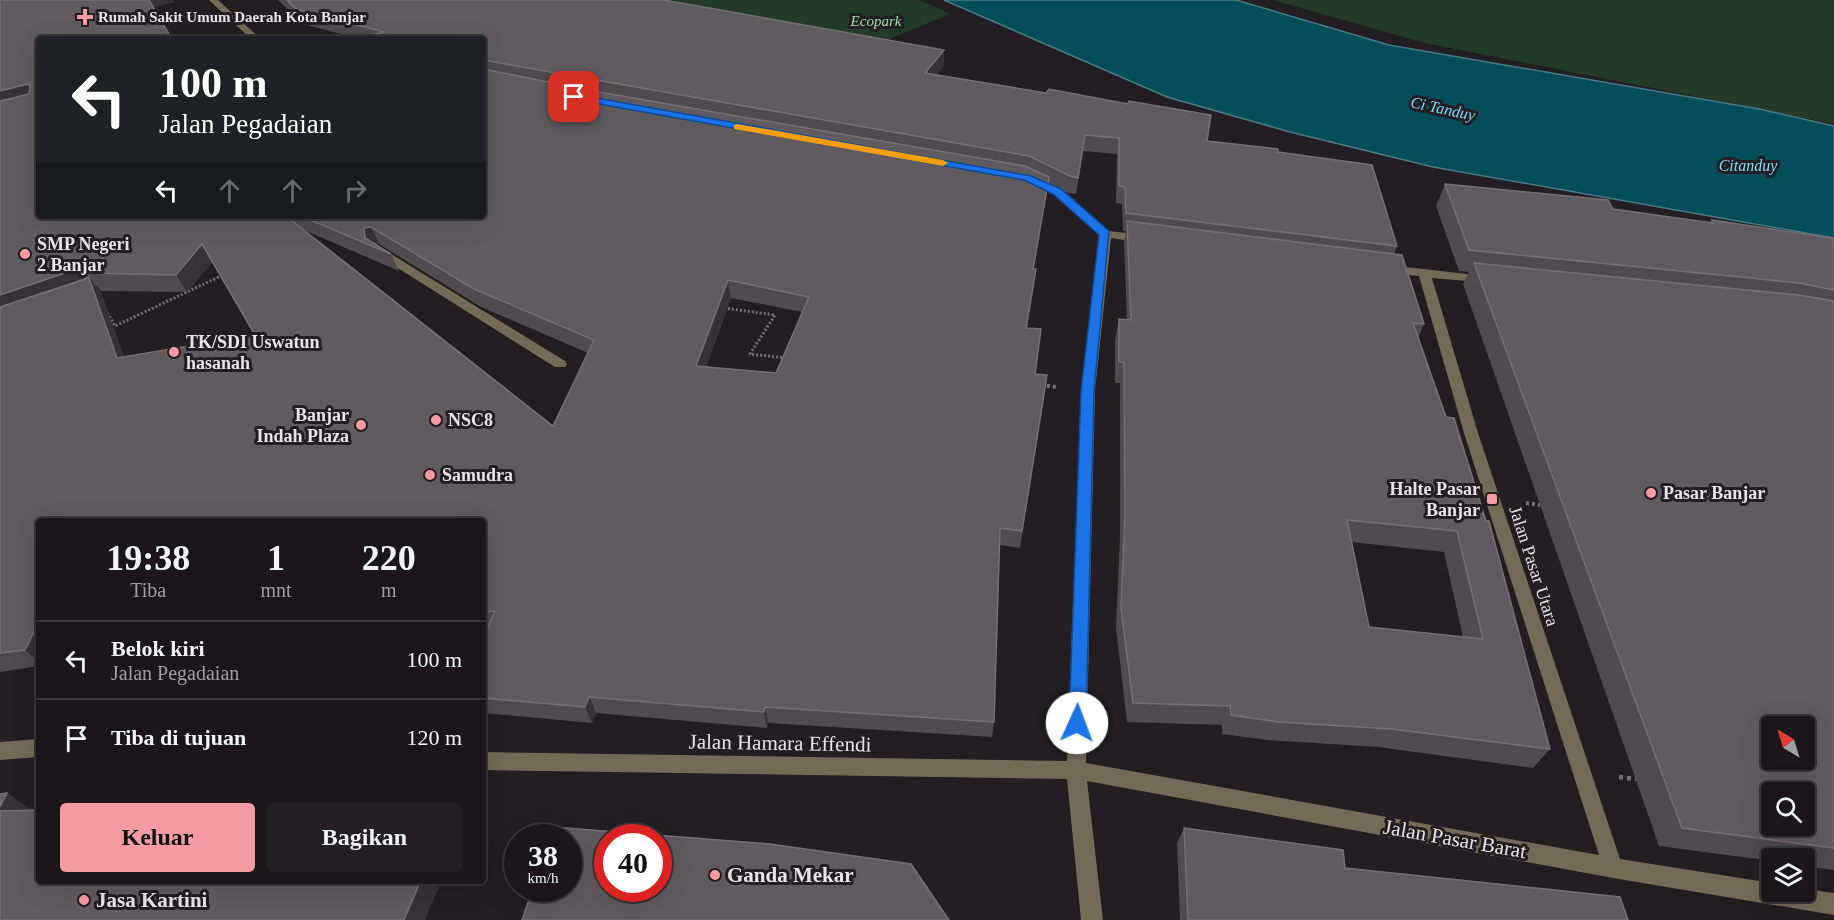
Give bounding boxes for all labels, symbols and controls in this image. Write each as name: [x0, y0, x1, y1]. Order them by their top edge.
marker: Rumah Sakit Umum Daerah Kota Banjar: [76, 8, 94, 26]
place label: Rumah Sakit Umum Daerah Kota Banjar: [98, 9, 366, 25]
park label: Ecopark: [850, 13, 902, 29]
icon: left: [60, 60, 138, 138]
text: 100 m: [159, 60, 268, 106]
pin: [548, 71, 599, 122]
icon: arrive: [557, 80, 590, 113]
water label: Ci Tanduy: [1409, 93, 1478, 125]
text: Jalan Pegadaian: [159, 109, 332, 139]
water label: Citanduy: [1719, 157, 1778, 175]
icon: left: [150, 174, 183, 207]
icon: ahead: [213, 174, 246, 207]
icon: ahead: [276, 174, 309, 207]
icon: right: [339, 174, 372, 207]
place label: SMP Negeri 2 Banjar: [37, 234, 129, 275]
marker: SMP Negeri 2 Banjar: [18, 247, 32, 261]
place label: TK/SDI Uswatun hasanah: [186, 332, 320, 373]
marker: TK/SDI Uswatun hasanah: [167, 345, 181, 359]
place label: Banjar Indah Plaza: [256, 405, 349, 446]
place label: NSC8: [448, 410, 493, 430]
marker: NSC8: [429, 413, 443, 427]
marker: Banjar Indah Plaza: [354, 418, 368, 432]
place label: Samudra: [442, 465, 513, 485]
marker: Samudra: [423, 468, 437, 482]
place label: Halte Pasar Banjar: [1390, 479, 1480, 520]
place label: Pasar Banjar: [1663, 483, 1765, 503]
marker: Pasar Banjar: [1644, 486, 1658, 500]
marker: Halte Pasar Banjar: [1485, 492, 1499, 506]
street label: Jalan Pasar Utara: [1505, 503, 1563, 629]
text: 19:38: [106, 538, 190, 578]
text: 1: [267, 538, 285, 578]
text: 220: [362, 538, 416, 578]
text: Tiba: [130, 579, 166, 601]
text: mnt: [260, 579, 292, 601]
text: m: [381, 579, 397, 601]
text: Belok kiri: [111, 636, 205, 661]
icon: left: [60, 644, 93, 677]
text: 100 m: [406, 647, 462, 672]
text: Jalan Pegadaian: [111, 662, 239, 684]
position arrow: [1045, 691, 1109, 755]
north arrow: [1761, 716, 1815, 770]
map controls: [1761, 716, 1815, 902]
icon: arrive: [60, 722, 93, 755]
text: Tiba di tujuan: [111, 725, 246, 750]
text: 120 m: [406, 725, 462, 750]
street label: Jalan Hamara Effendi: [688, 729, 872, 757]
button: search: [1761, 782, 1815, 836]
button: Keluar: [60, 803, 255, 872]
button: Bagikan: [267, 803, 462, 872]
street label: Jalan Pasar Barat: [1382, 815, 1528, 863]
speed limit sign: 40: [594, 824, 672, 902]
text: 38: [528, 839, 558, 872]
button: layers: [1761, 848, 1815, 902]
place label: Ganda Mekar: [727, 863, 854, 887]
marker: Ganda Mekar: [708, 868, 722, 882]
text: km/h: [528, 870, 558, 886]
place label: Jasa Kartini: [96, 888, 208, 912]
marker: Jasa Kartini: [77, 893, 91, 907]

